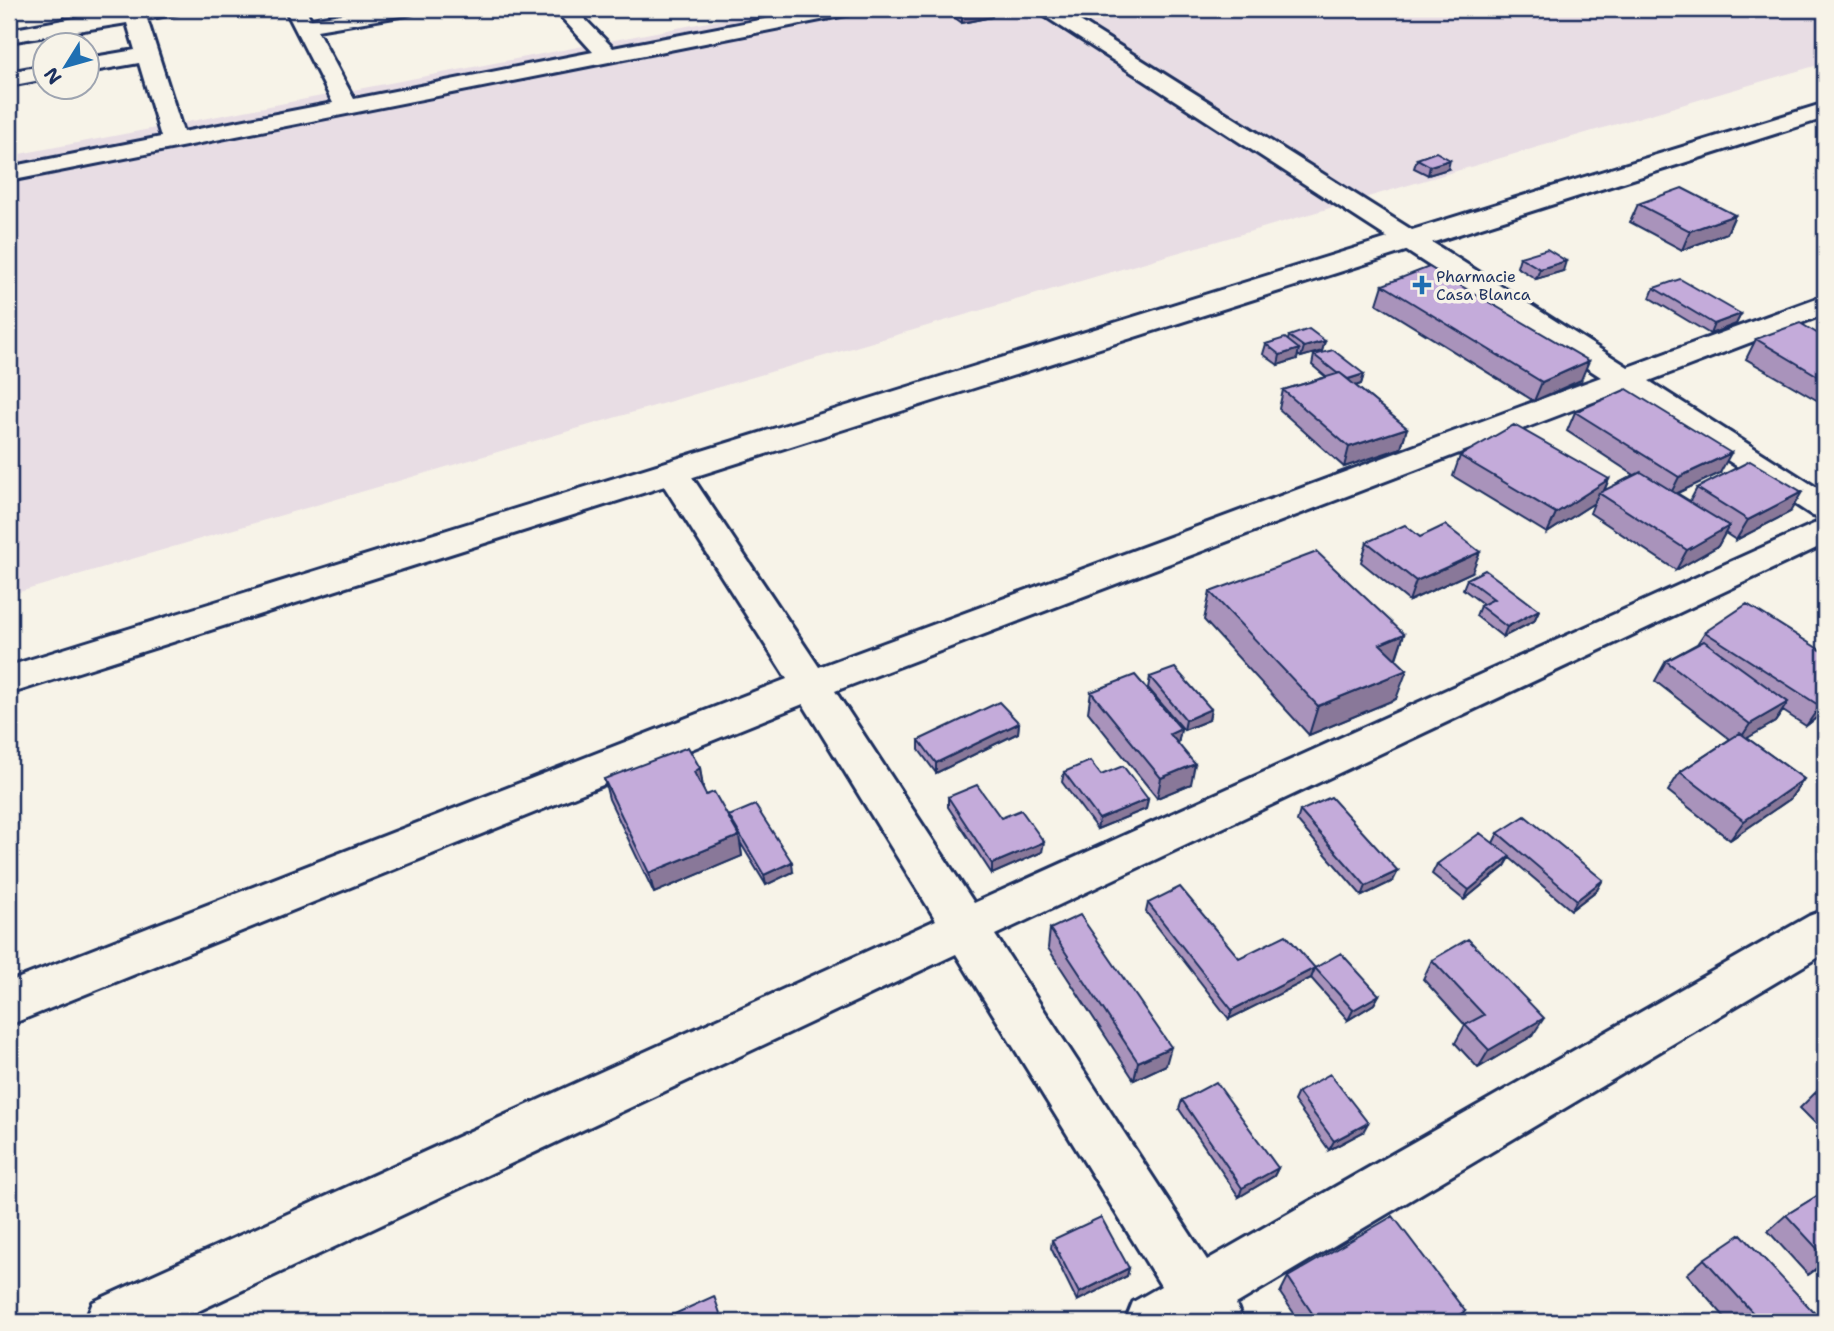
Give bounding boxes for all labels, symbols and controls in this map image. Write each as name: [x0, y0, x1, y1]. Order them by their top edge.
north arrow: [32, 32, 102, 102]
text: N: [38, 62, 67, 89]
place label: Pharmacie Casa Blanca: [1436, 266, 1531, 305]
marker: Pharmacie Casa Blanca: [1414, 277, 1430, 293]

